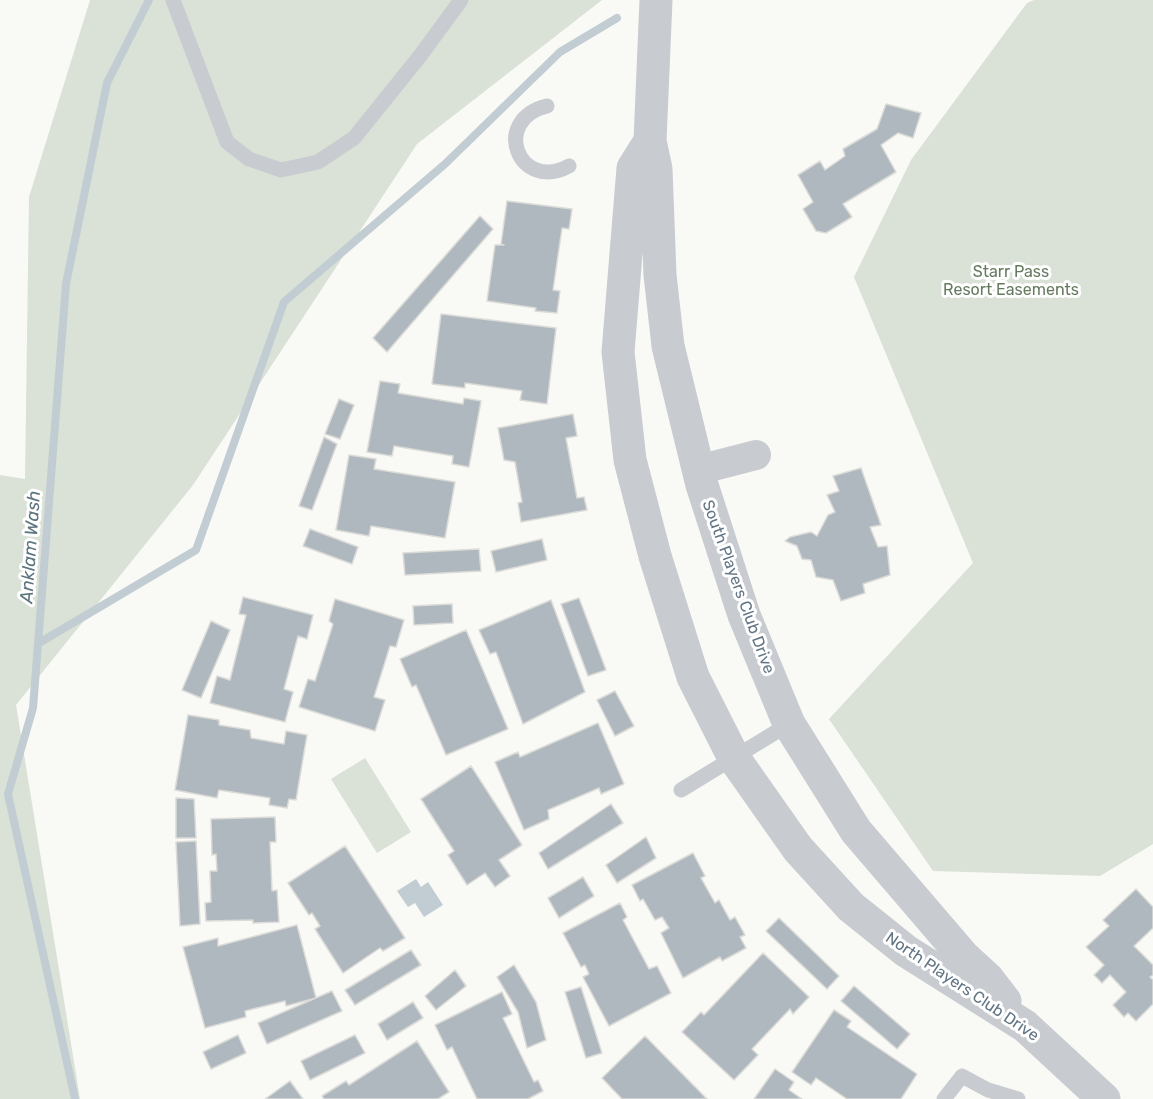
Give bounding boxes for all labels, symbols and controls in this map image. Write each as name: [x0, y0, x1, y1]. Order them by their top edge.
park label: Starr Pass Resort Easements: [943, 262, 1079, 300]
water label: Anklam Wash: [16, 490, 46, 604]
street label: South Players Club Drive: [698, 498, 778, 676]
street label: North Players Club Drive: [882, 928, 1042, 1046]

